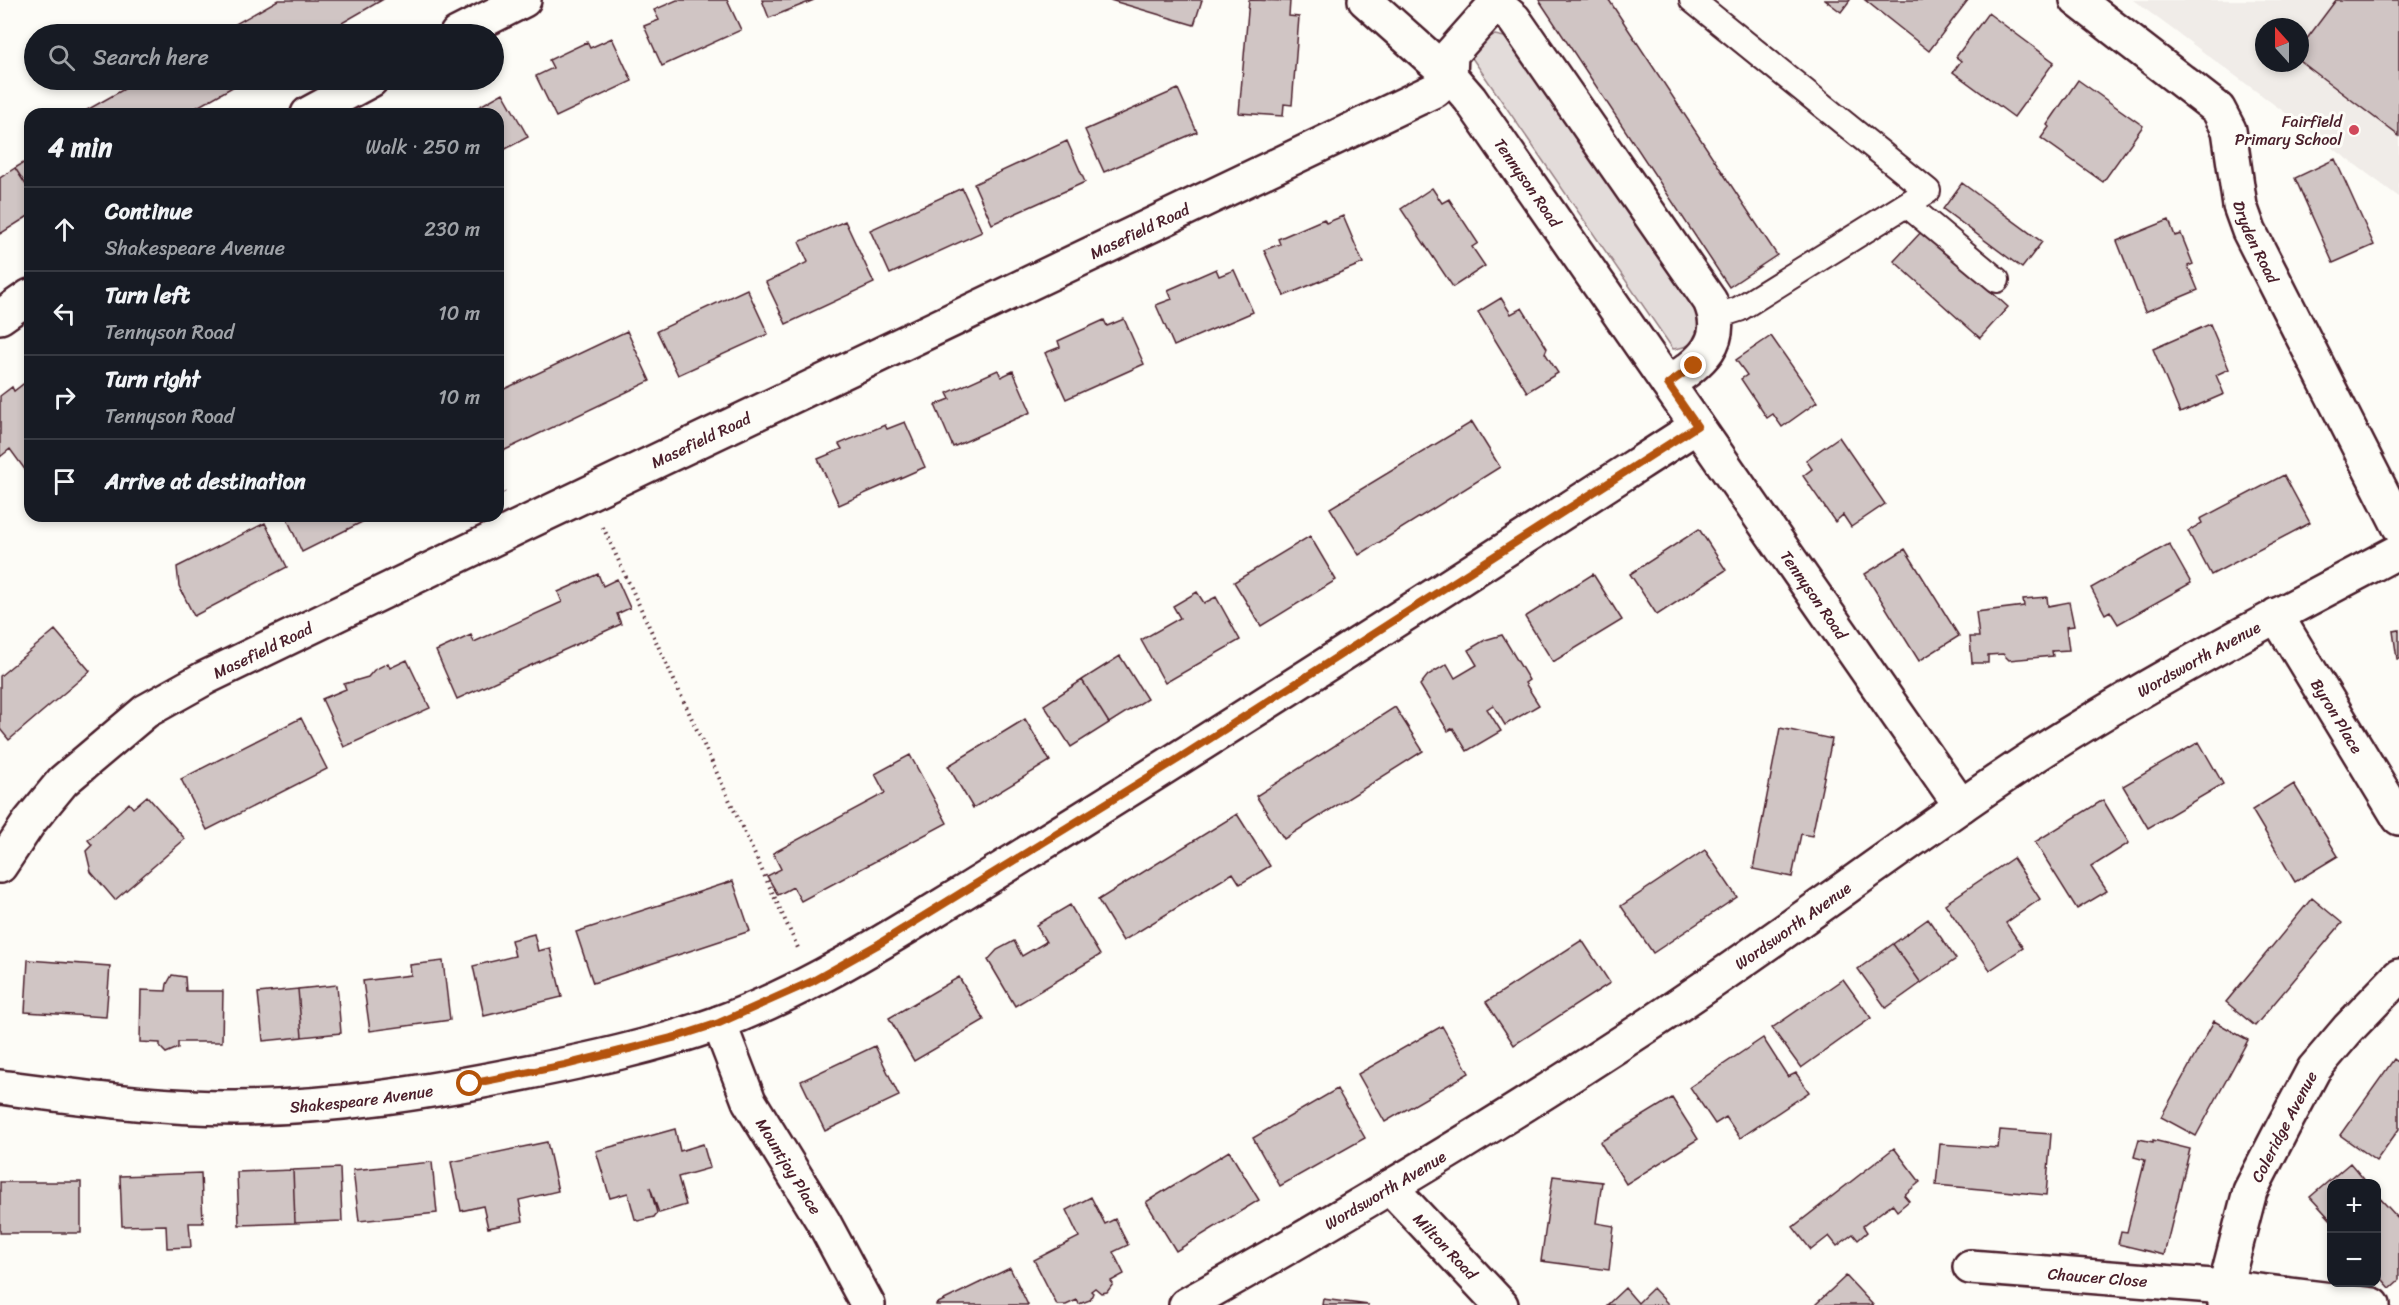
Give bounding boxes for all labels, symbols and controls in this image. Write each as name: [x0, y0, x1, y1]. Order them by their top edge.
north arrow: [2255, 18, 2309, 72]
search box: [24, 24, 504, 90]
text: Search here: [93, 38, 209, 77]
icon: search: [45, 41, 78, 74]
place label: Fairfield Primary School: [2235, 107, 2344, 154]
marker: Fairfield Primary School: [2347, 123, 2361, 137]
text: 4 min: [48, 124, 112, 170]
text: Walk · 250 m: [366, 130, 480, 165]
street label: Tennyson Road: [1486, 132, 1570, 234]
text: Continue: [105, 192, 193, 231]
street label: Masefield Road: [1085, 194, 1196, 267]
street label: Dryden Road: [2225, 199, 2288, 290]
text: 230 m: [424, 212, 480, 247]
icon: ahead: [48, 213, 81, 246]
text: Shakespeare Avenue: [105, 231, 285, 266]
text: Turn left: [105, 276, 190, 315]
text: 10 m: [438, 296, 480, 331]
icon: left: [48, 297, 81, 330]
text: Tennyson Road: [105, 315, 234, 350]
route end: [1680, 352, 1706, 378]
text: Turn right: [105, 360, 200, 399]
text: 10 m: [438, 380, 480, 415]
icon: right: [48, 381, 81, 414]
text: Tennyson Road: [105, 399, 234, 434]
street label: Masefield Road: [646, 403, 757, 476]
text: Arrive at destination: [105, 462, 306, 501]
icon: arrive: [48, 465, 81, 498]
street label: Tennyson Road: [1773, 544, 1857, 647]
street label: Wordsworth Avenue: [2131, 612, 2266, 705]
street label: Masefield Road: [208, 613, 319, 687]
street label: Byron Place: [2303, 673, 2371, 759]
street label: Wordsworth Avenue: [1728, 873, 1858, 977]
street label: Coleridge Avenue: [2242, 1065, 2325, 1187]
route start: [456, 1070, 482, 1096]
street label: Shakespeare Avenue: [289, 1075, 435, 1121]
street label: Mountjoy Place: [748, 1112, 830, 1220]
street label: Wordsworth Avenue: [1318, 1142, 1452, 1238]
map controls: [2327, 1179, 2381, 1287]
button: +: [2327, 1179, 2381, 1233]
street label: Milton Road: [1406, 1205, 1486, 1288]
button: −: [2327, 1233, 2381, 1287]
street label: Chaucer Close: [2047, 1259, 2148, 1295]

